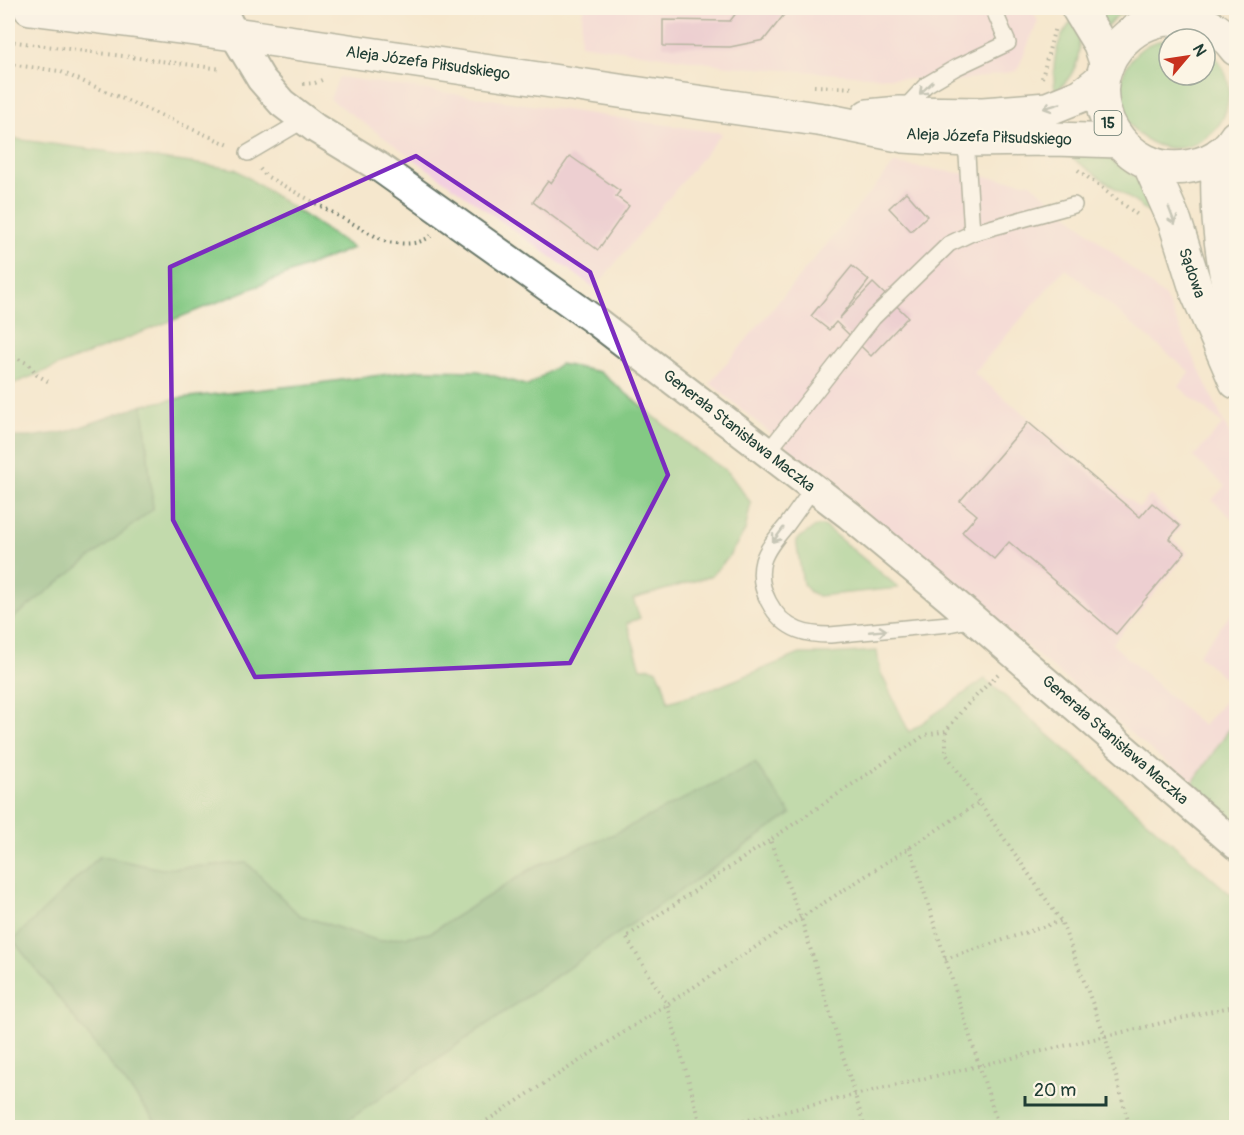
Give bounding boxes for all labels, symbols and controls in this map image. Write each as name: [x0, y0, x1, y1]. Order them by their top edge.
north arrow: [1157, 27, 1217, 87]
text: N: [1188, 41, 1211, 60]
street label: Aleja Józefa Piłsudskiego: [345, 42, 512, 84]
one-way arrow: [918, 81, 933, 95]
one-way arrow: [1042, 101, 1061, 112]
road number: 15: [1094, 111, 1122, 135]
street label: Aleja Józefa Piłsudskiego: [906, 124, 1073, 150]
one-way arrow: [1168, 207, 1179, 225]
street label: Sądowa: [1174, 245, 1210, 301]
street label: Generała Stanisława Maczka: [659, 365, 819, 497]
one-way arrow: [772, 527, 785, 543]
one-way arrow: [868, 625, 888, 636]
street label: Generała Stanisława Maczka: [1038, 671, 1192, 809]
scale bar: [1025, 1069, 1106, 1107]
text: 20 m: [1034, 1079, 1076, 1102]

